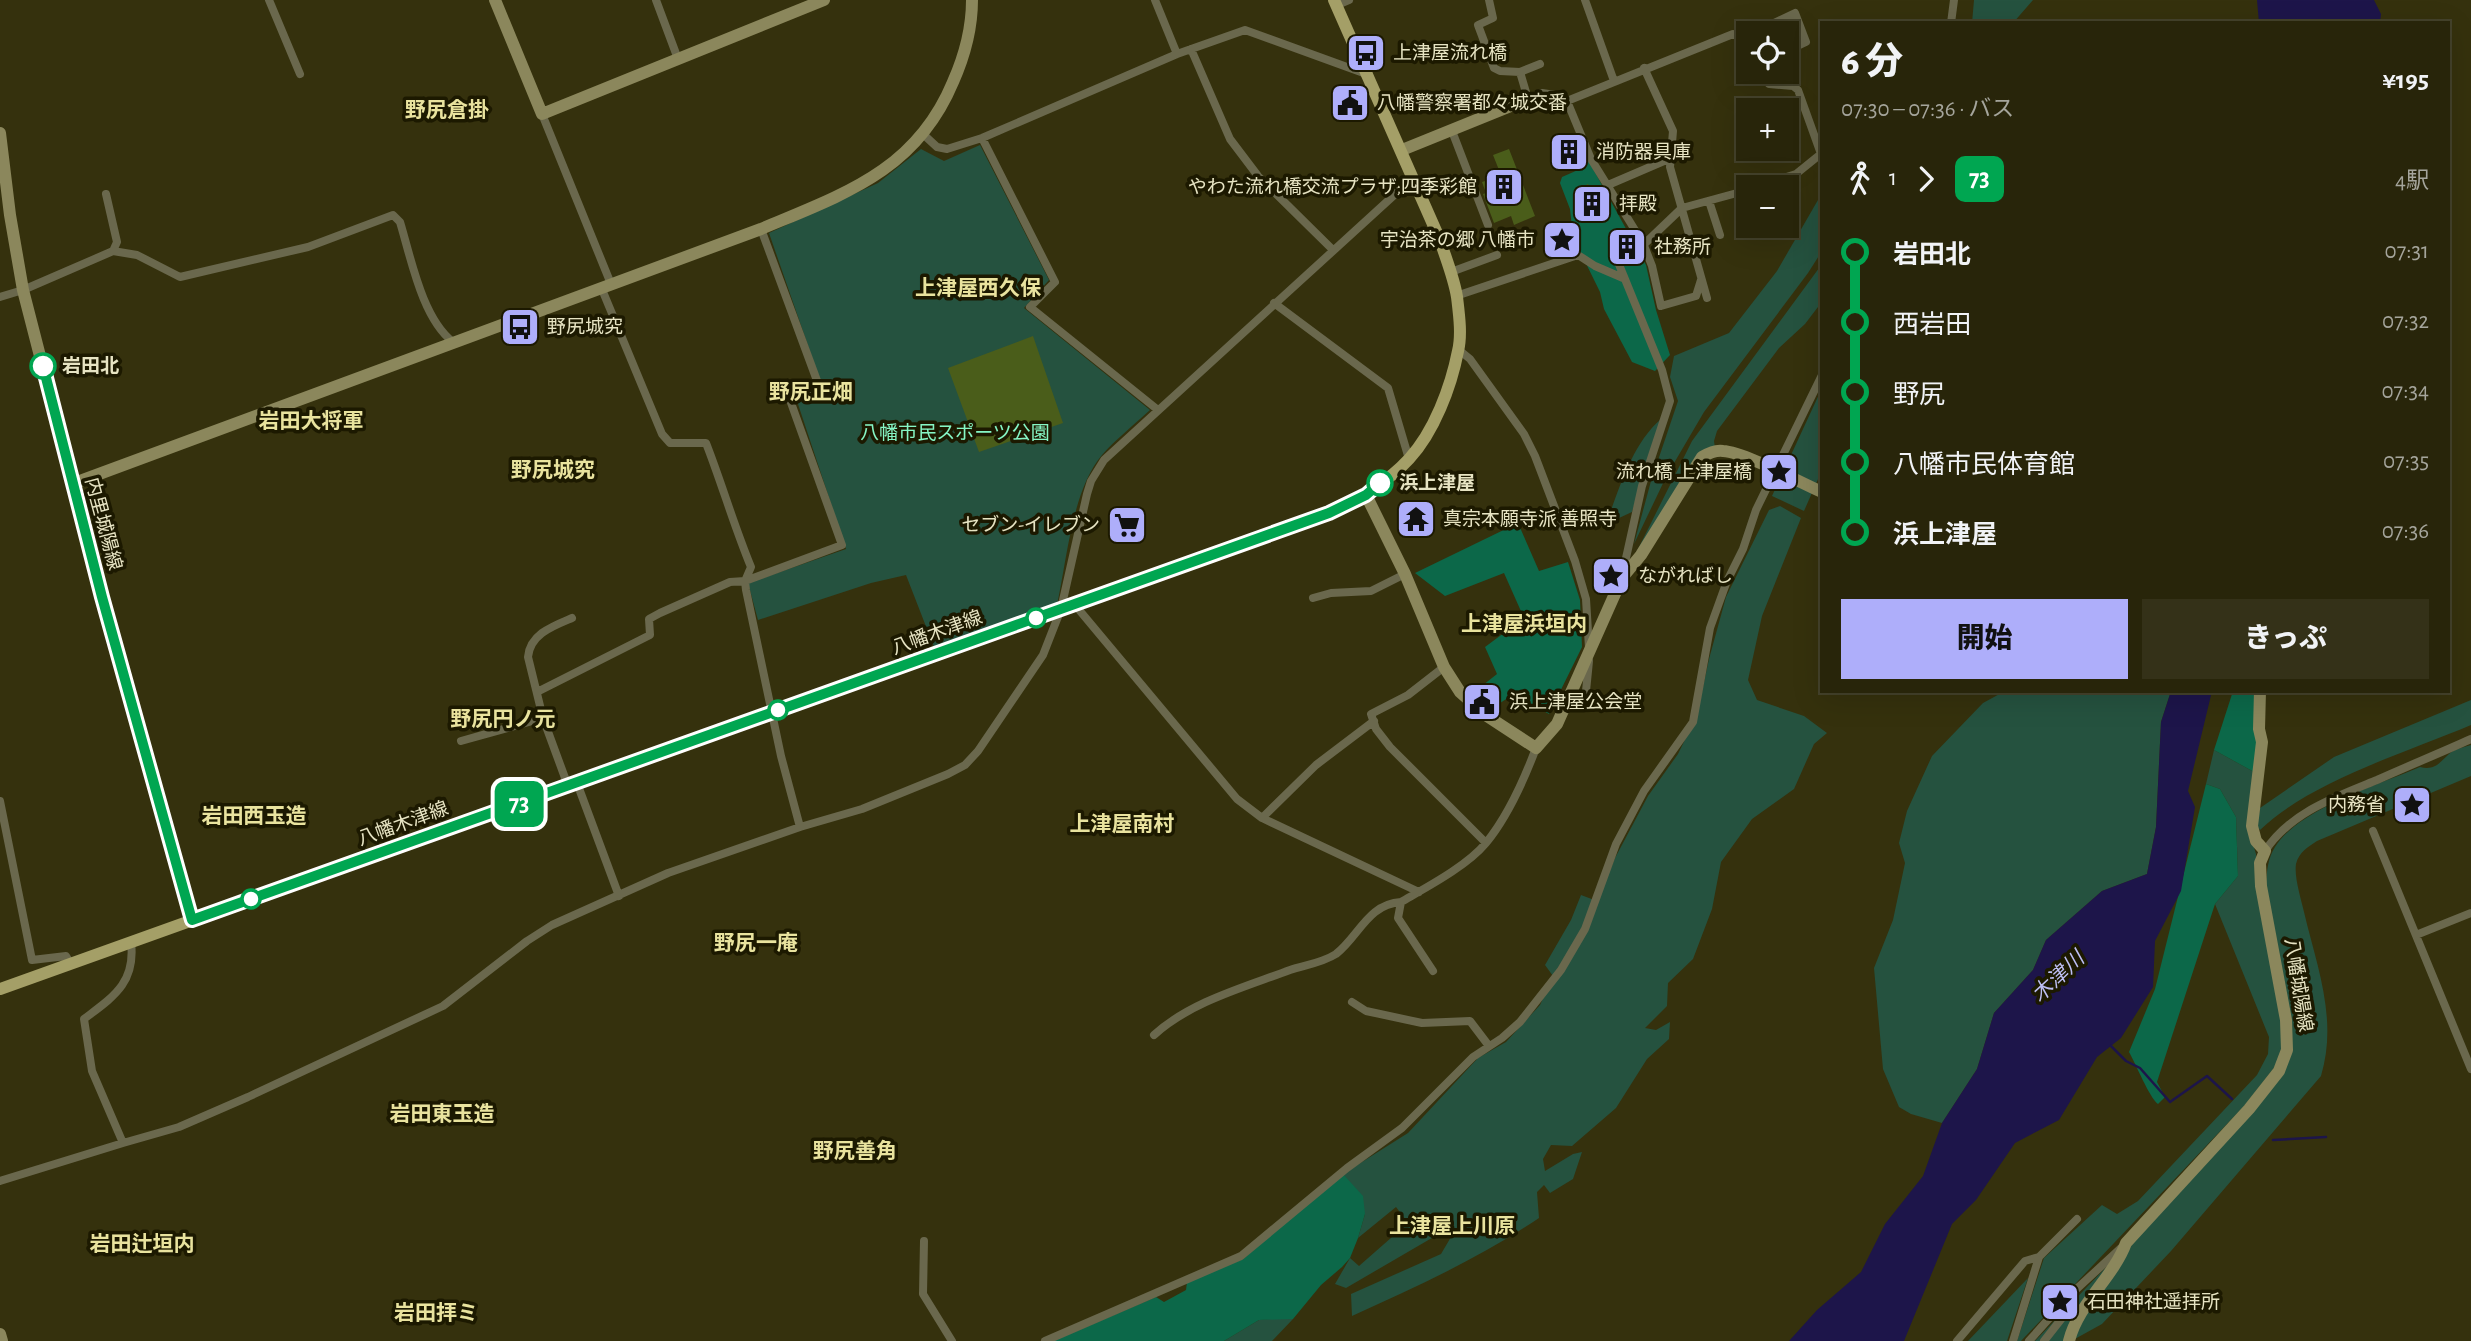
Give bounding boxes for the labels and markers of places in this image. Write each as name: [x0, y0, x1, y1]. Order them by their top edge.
bus stop icon: 上津屋流れ橋: [1345, 32, 1387, 74]
place label: 上津屋流れ橋: [1393, 42, 1507, 63]
public building icon: 八幡警察署都々城交番: [1329, 82, 1371, 124]
place label: 八幡警察署都々城交番: [1377, 92, 1567, 113]
building icon: 消防器具庫: [1548, 131, 1590, 173]
place label: 消防器具庫: [1596, 141, 1691, 162]
building icon: やわた流れ橋交流プラザ;四季彩館: [1483, 166, 1525, 208]
place label: やわた流れ橋交流プラザ;四季彩館: [1188, 176, 1477, 197]
building icon: 拝殿: [1571, 183, 1613, 225]
place label: 拝殿: [1619, 194, 1657, 214]
place icon: 宇治茶の郷 八幡市: [1541, 219, 1583, 261]
building icon: 社務所: [1606, 226, 1648, 268]
place label: 宇治茶の郷 八幡市: [1380, 229, 1535, 250]
place label: 社務所: [1654, 236, 1711, 257]
bus stop icon: 野尻城究: [499, 306, 541, 348]
place label: 野尻城究: [547, 317, 623, 337]
marker: 岩田北: [30, 353, 56, 379]
place label: 岩田北: [62, 356, 119, 376]
place icon: 流れ橋 上津屋橋: [1758, 451, 1800, 493]
place label: 流れ橋 上津屋橋: [1616, 461, 1752, 482]
marker: 浜上津屋: [1367, 470, 1393, 496]
place label: 浜上津屋: [1399, 472, 1475, 493]
temple icon: 真宗本願寺派 善照寺: [1395, 498, 1437, 540]
supermarket icon: セブン-イレブン: [1106, 504, 1148, 546]
place label: 真宗本願寺派 善照寺: [1443, 508, 1617, 529]
place label: セブン-イレブン: [961, 514, 1100, 535]
place icon: ながればし: [1590, 555, 1632, 597]
place label: ながればし: [1638, 565, 1733, 586]
unlabelled marker: [1026, 608, 1046, 628]
public building icon: 浜上津屋公会堂: [1461, 681, 1503, 723]
place label: 浜上津屋公会堂: [1509, 692, 1642, 712]
unlabelled marker: [768, 700, 788, 720]
place icon: 内務省: [2391, 784, 2433, 826]
place label: 内務省: [2328, 794, 2385, 815]
unlabelled marker: [241, 889, 261, 909]
place icon: 石田神社遥拝所: [2039, 1281, 2081, 1323]
place label: 石田神社遥拝所: [2087, 1291, 2220, 1312]

